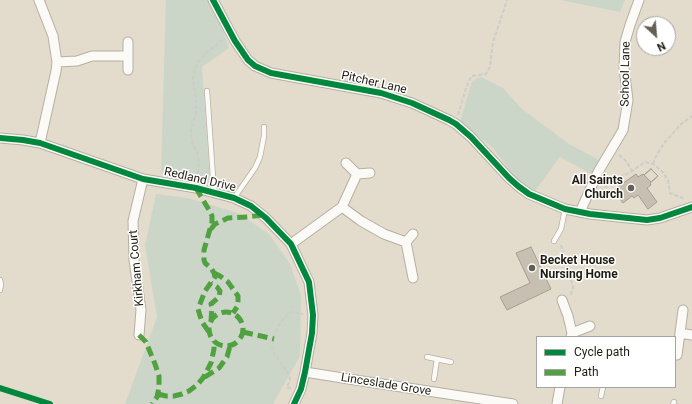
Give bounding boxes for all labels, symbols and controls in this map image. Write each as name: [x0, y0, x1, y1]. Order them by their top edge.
north arrow: [636, 16, 676, 56]
text: N: [655, 39, 667, 54]
street label: School Lane: [618, 41, 634, 107]
street label: Pitcher Lane: [340, 68, 408, 98]
street label: Redland Drive: [163, 165, 237, 195]
place label: All Saints Church: [572, 174, 623, 202]
marker: All Saints Church: [626, 183, 636, 193]
street label: Kirkham Court: [126, 229, 148, 307]
place label: Becket House Nursing Home: [540, 254, 618, 282]
marker: Becket House Nursing Home: [527, 263, 537, 273]
legend: [536, 336, 676, 388]
text: Cycle path: [574, 345, 630, 359]
text: Path: [574, 365, 599, 379]
street label: Linceslade Grove: [340, 371, 432, 399]

